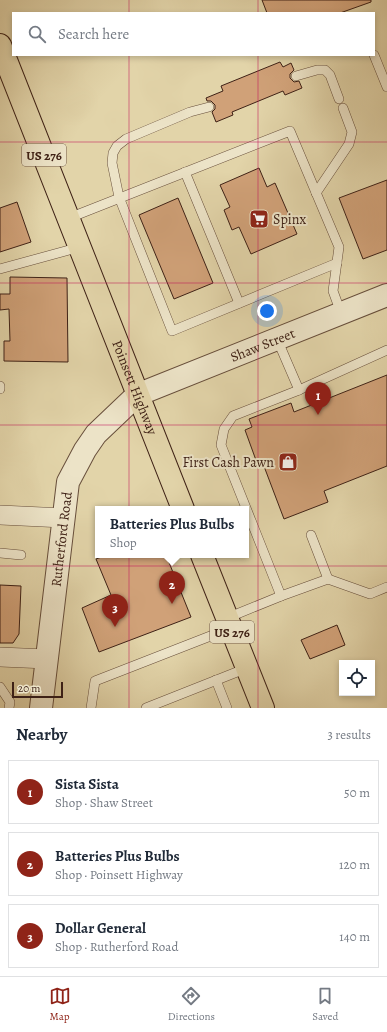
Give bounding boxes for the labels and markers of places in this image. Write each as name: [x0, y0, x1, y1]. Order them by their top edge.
supermarket icon: Spinx: [248, 208, 270, 230]
place label: Spinx: [273, 210, 306, 229]
pin: 1: [305, 382, 331, 415]
shop icon: First Cash Pawn: [277, 451, 299, 473]
place label: First Cash Pawn: [182, 453, 274, 472]
pin: 2: [159, 571, 185, 604]
pin: 3: [102, 594, 128, 627]

